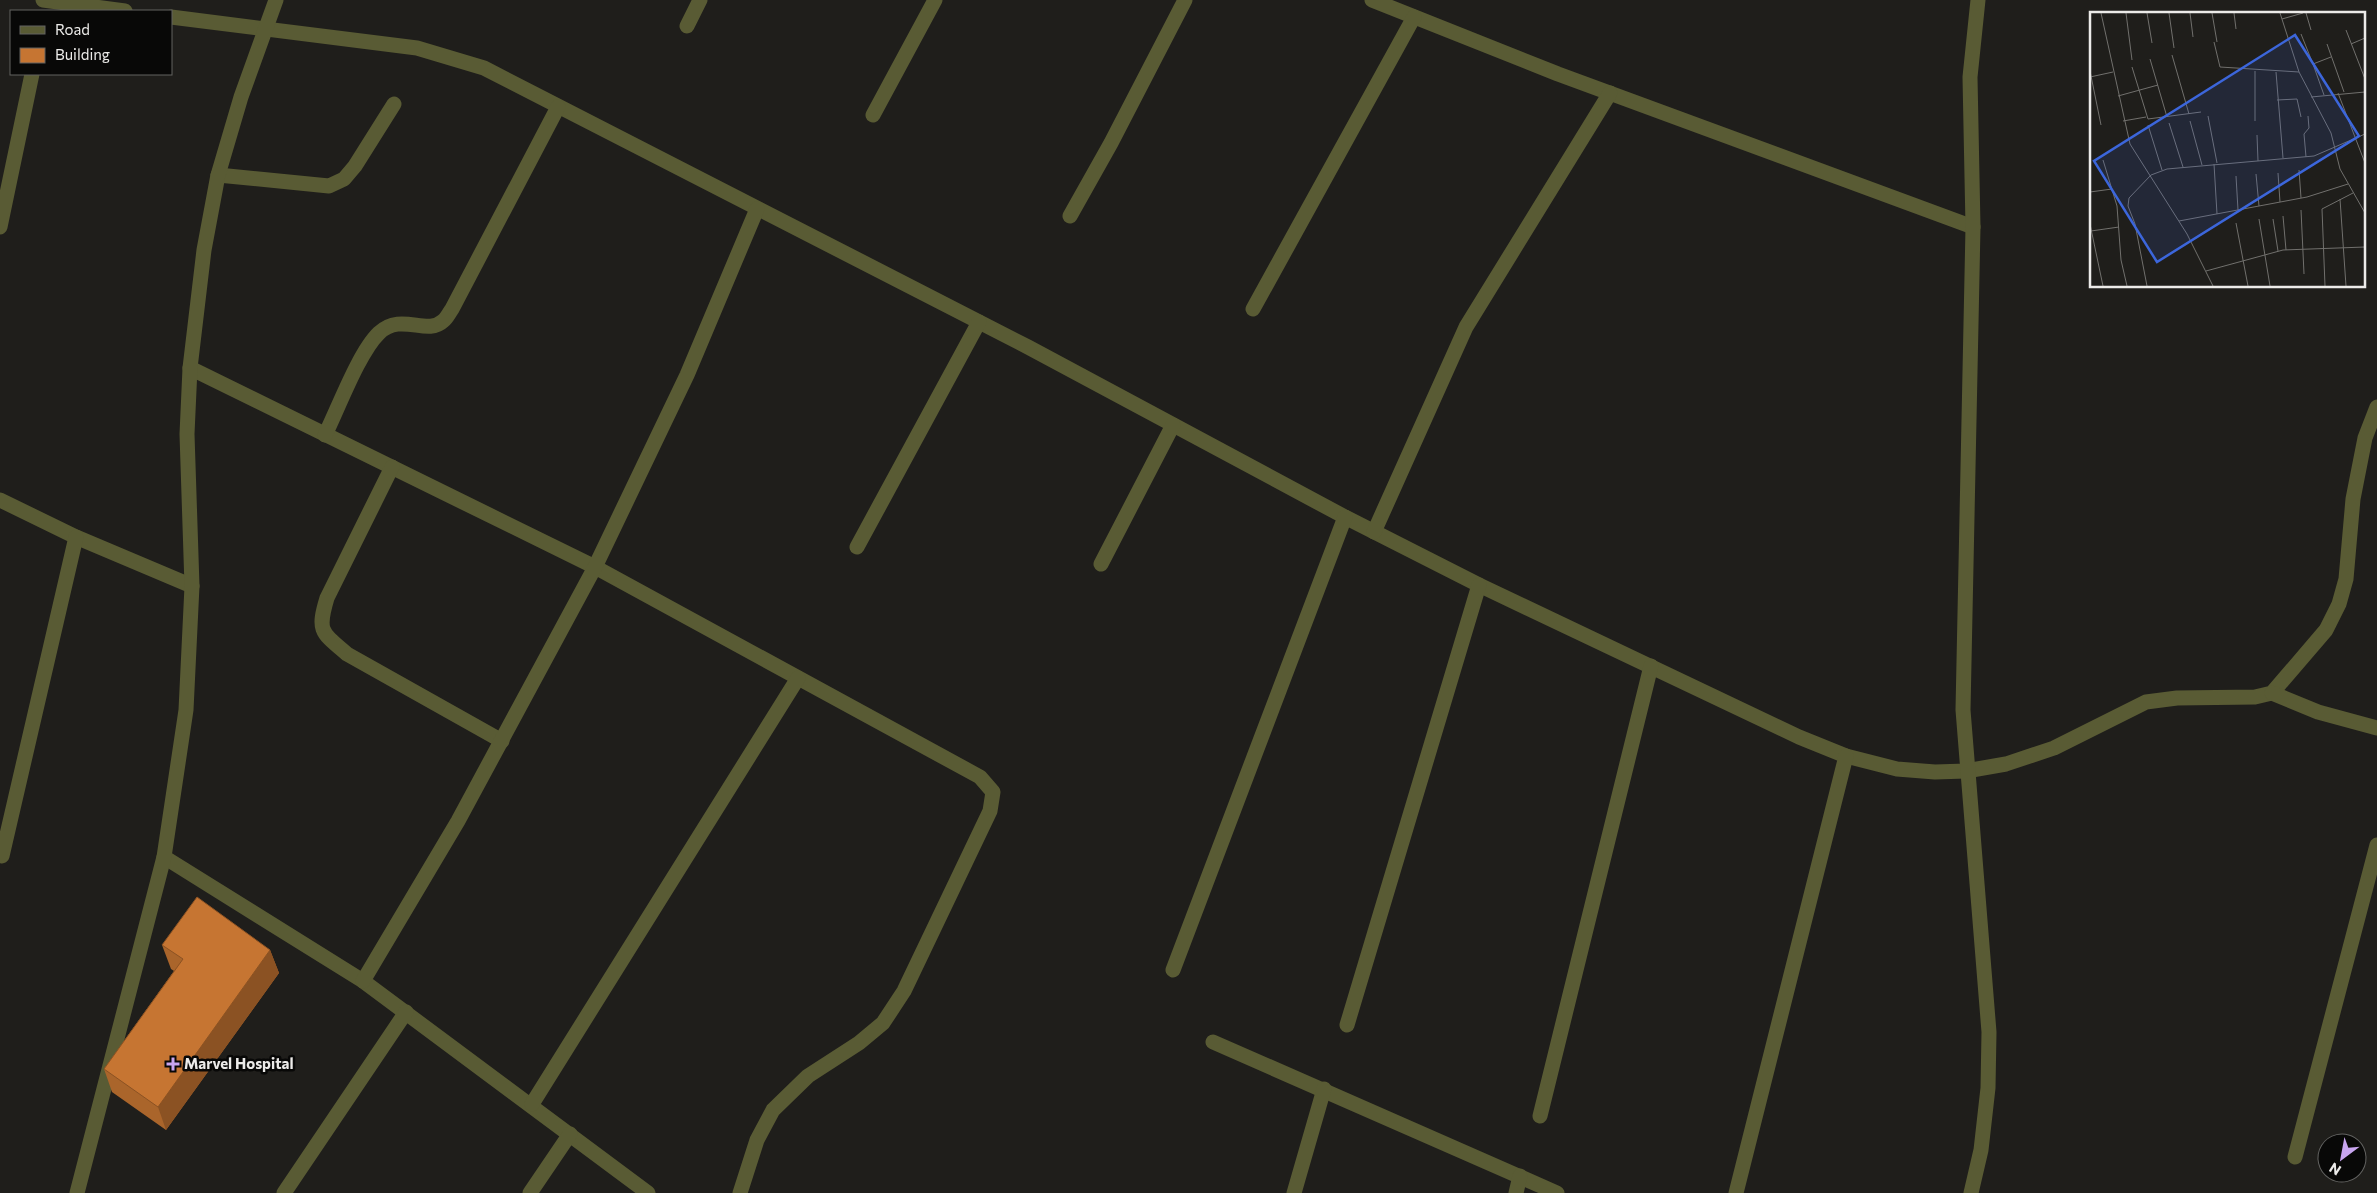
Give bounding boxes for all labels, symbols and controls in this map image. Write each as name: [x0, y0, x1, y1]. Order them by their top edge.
legend: [10, 10, 172, 75]
inset map: [2090, 12, 2364, 288]
text: Road: [55, 20, 90, 38]
text: Building: [55, 45, 110, 63]
place label: Marvel Hospital: [184, 1054, 294, 1072]
marker: Marvel Hospital: [166, 1057, 180, 1071]
north arrow: [2317, 1133, 2367, 1183]
text: N: [2326, 1159, 2344, 1179]

